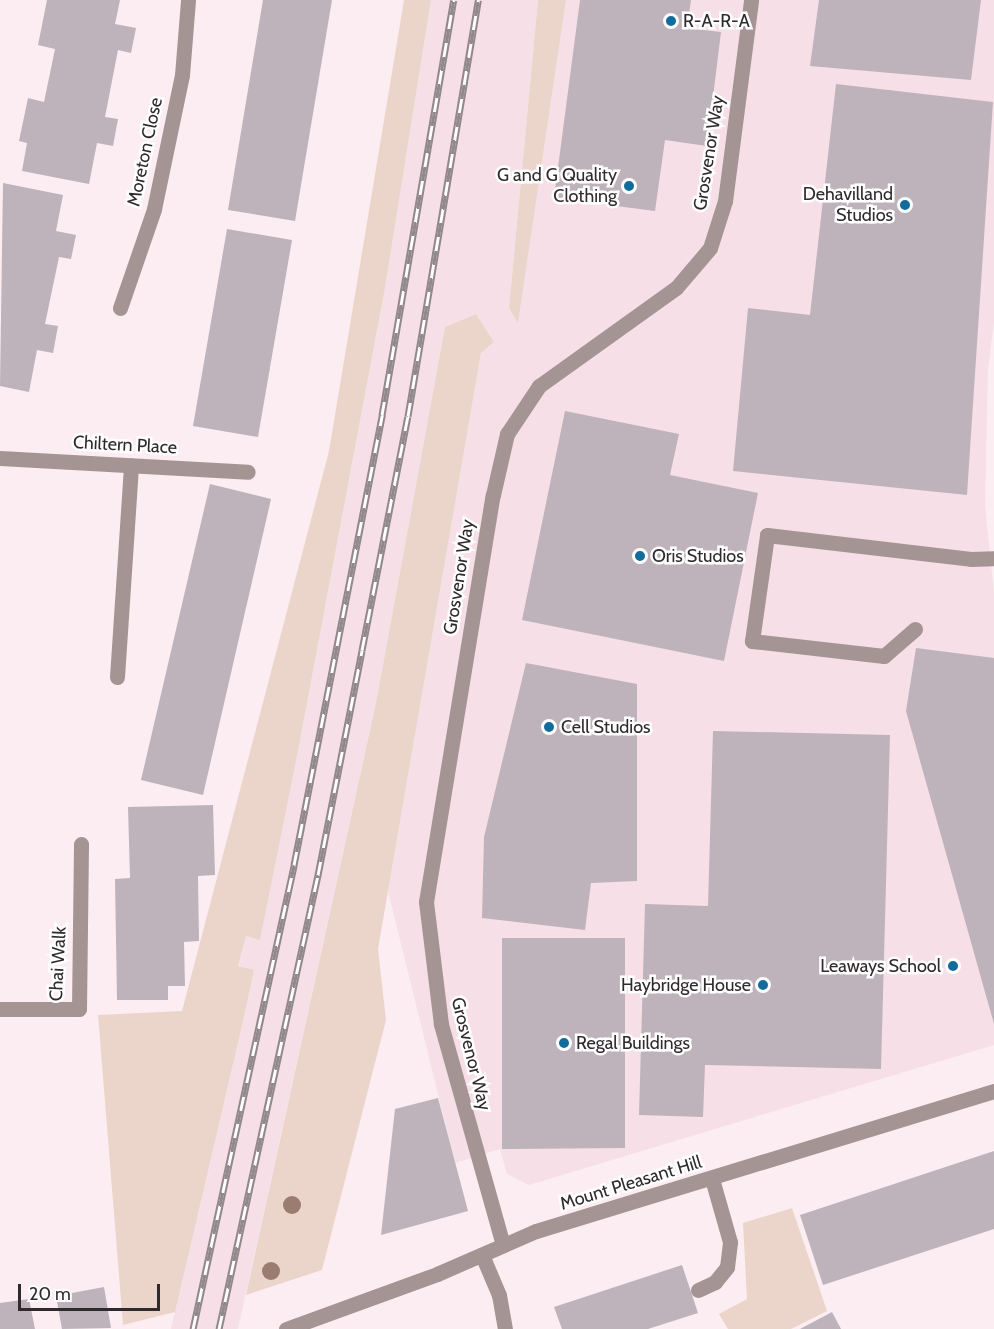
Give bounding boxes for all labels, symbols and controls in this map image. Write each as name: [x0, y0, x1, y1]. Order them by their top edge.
place label: R-A-R-A: [683, 10, 750, 32]
marker: R-A-R-A: [664, 14, 678, 28]
street label: Grosvenor Way: [689, 94, 729, 212]
street label: Moreton Close: [123, 96, 167, 208]
place label: G and G Quality Clothing: [497, 165, 617, 207]
marker: G and G Quality Clothing: [622, 179, 636, 193]
place label: Dehavilland Studios: [803, 184, 893, 226]
marker: Dehavilland Studios: [898, 198, 912, 212]
street label: Chiltern Place: [72, 431, 178, 459]
street label: Grosvenor Way: [439, 518, 479, 636]
place label: Oris Studios: [652, 545, 744, 567]
marker: Oris Studios: [633, 549, 647, 563]
place label: Cell Studios: [561, 716, 650, 738]
marker: Cell Studios: [542, 720, 556, 734]
street label: Chai Walk: [45, 926, 71, 1002]
place label: Leaways School: [820, 955, 941, 977]
marker: Leaways School: [946, 959, 960, 973]
place label: Haybridge House: [621, 974, 751, 996]
marker: Haybridge House: [756, 978, 770, 992]
street label: Grosvenor Way: [446, 995, 496, 1113]
place label: Regal Buildings: [576, 1032, 690, 1054]
marker: Regal Buildings: [557, 1036, 571, 1050]
street label: Mount Pleasant Hill: [558, 1151, 704, 1215]
scale bar: [21, 1272, 164, 1310]
text: 20 m: [29, 1283, 71, 1305]

